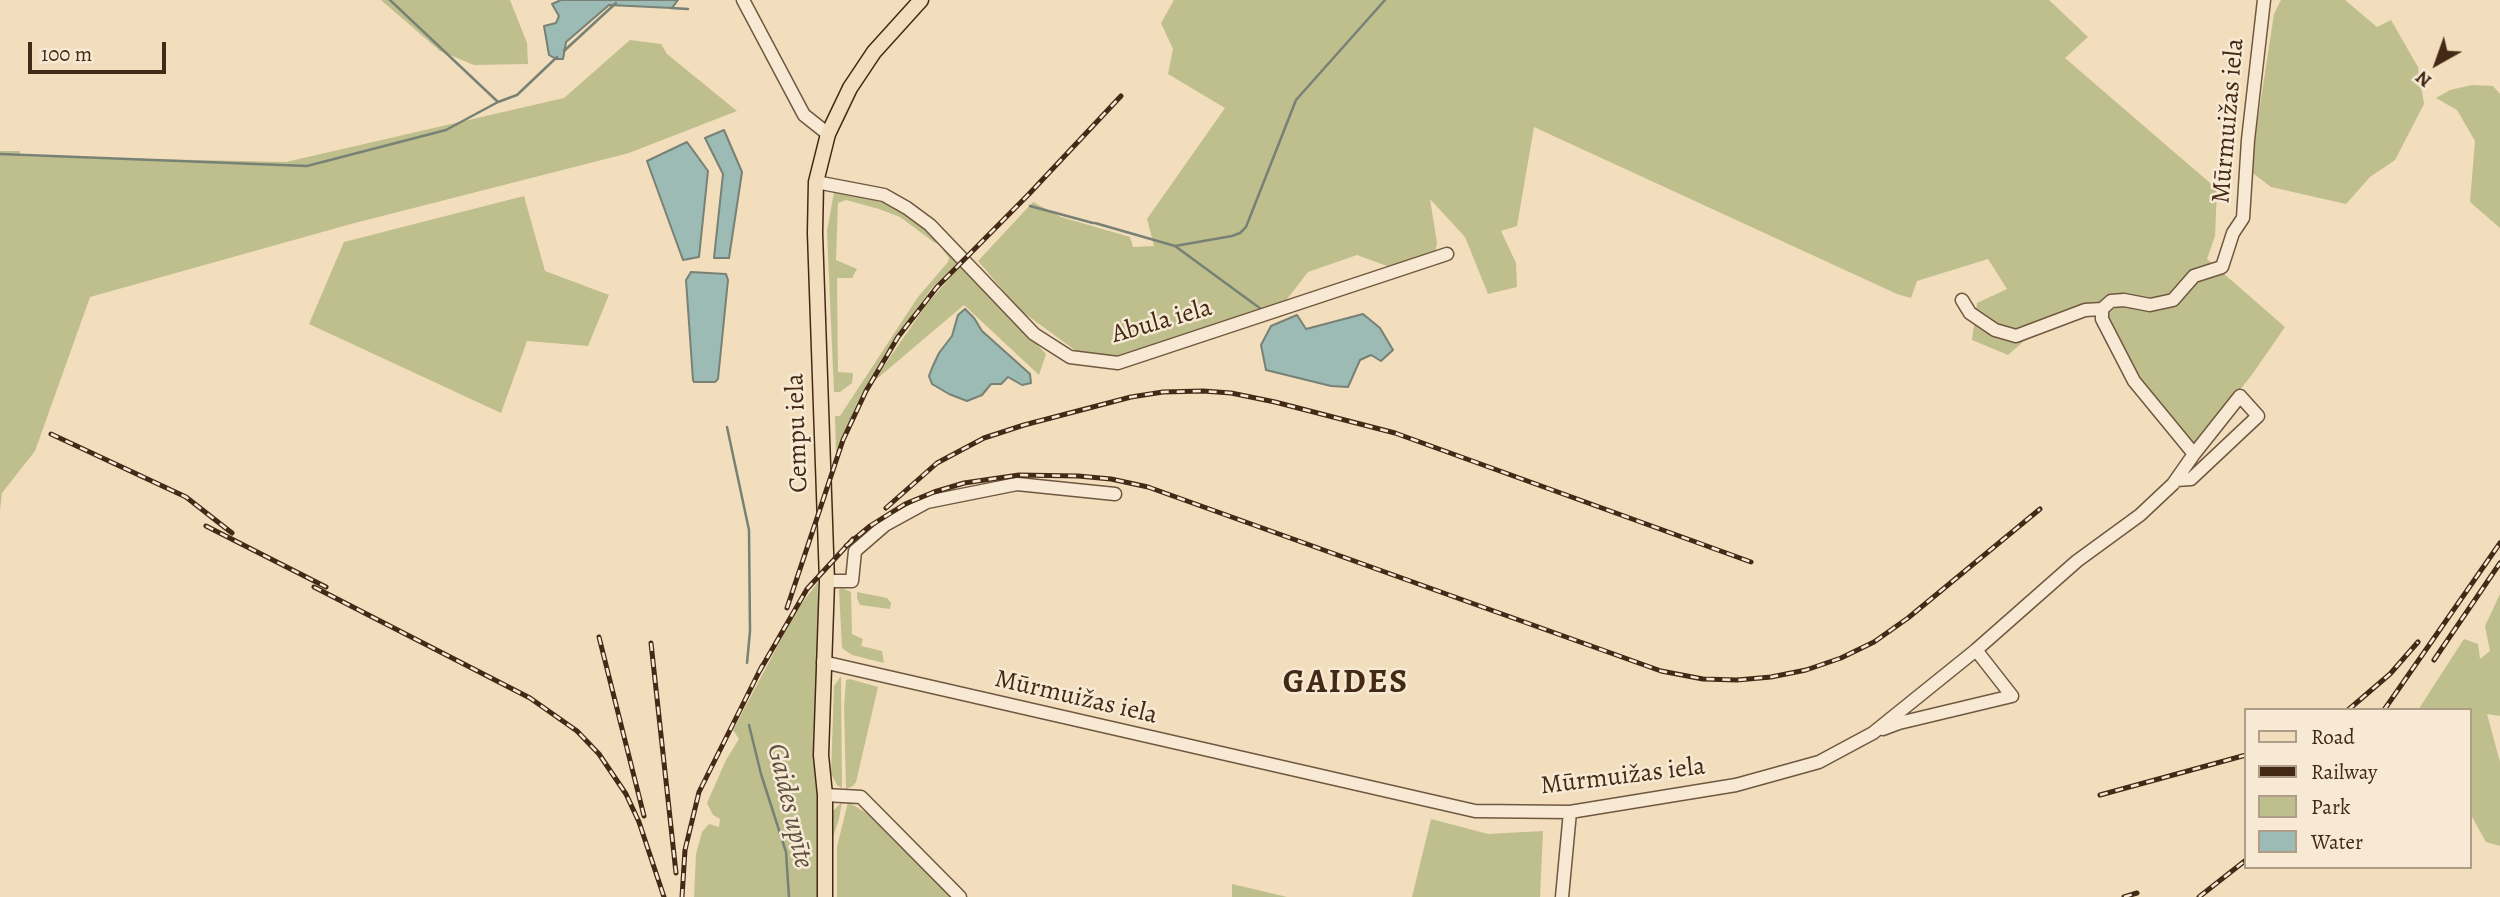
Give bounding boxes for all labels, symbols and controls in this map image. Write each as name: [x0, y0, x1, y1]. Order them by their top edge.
scale bar: [32, 28, 170, 72]
north arrow: [2402, 28, 2472, 98]
street label: Mūrmuižas iela: [2206, 37, 2252, 205]
text: 100 m: [41, 40, 92, 68]
text: N: [2410, 65, 2437, 93]
street label: Abula iela: [1108, 293, 1216, 351]
street label: Cempu iela: [780, 373, 816, 493]
street label: Mūrmuižas iela: [992, 664, 1160, 732]
district label: GAIDES: [1284, 664, 1408, 704]
legend: [2244, 708, 2472, 869]
text: Road: [2311, 723, 2355, 751]
water label: Gaides upīte: [758, 740, 820, 872]
street label: Mūrmuižas iela: [1539, 751, 1707, 803]
text: Railway: [2311, 758, 2377, 786]
text: Park: [2311, 793, 2350, 821]
text: Water: [2311, 828, 2363, 856]

